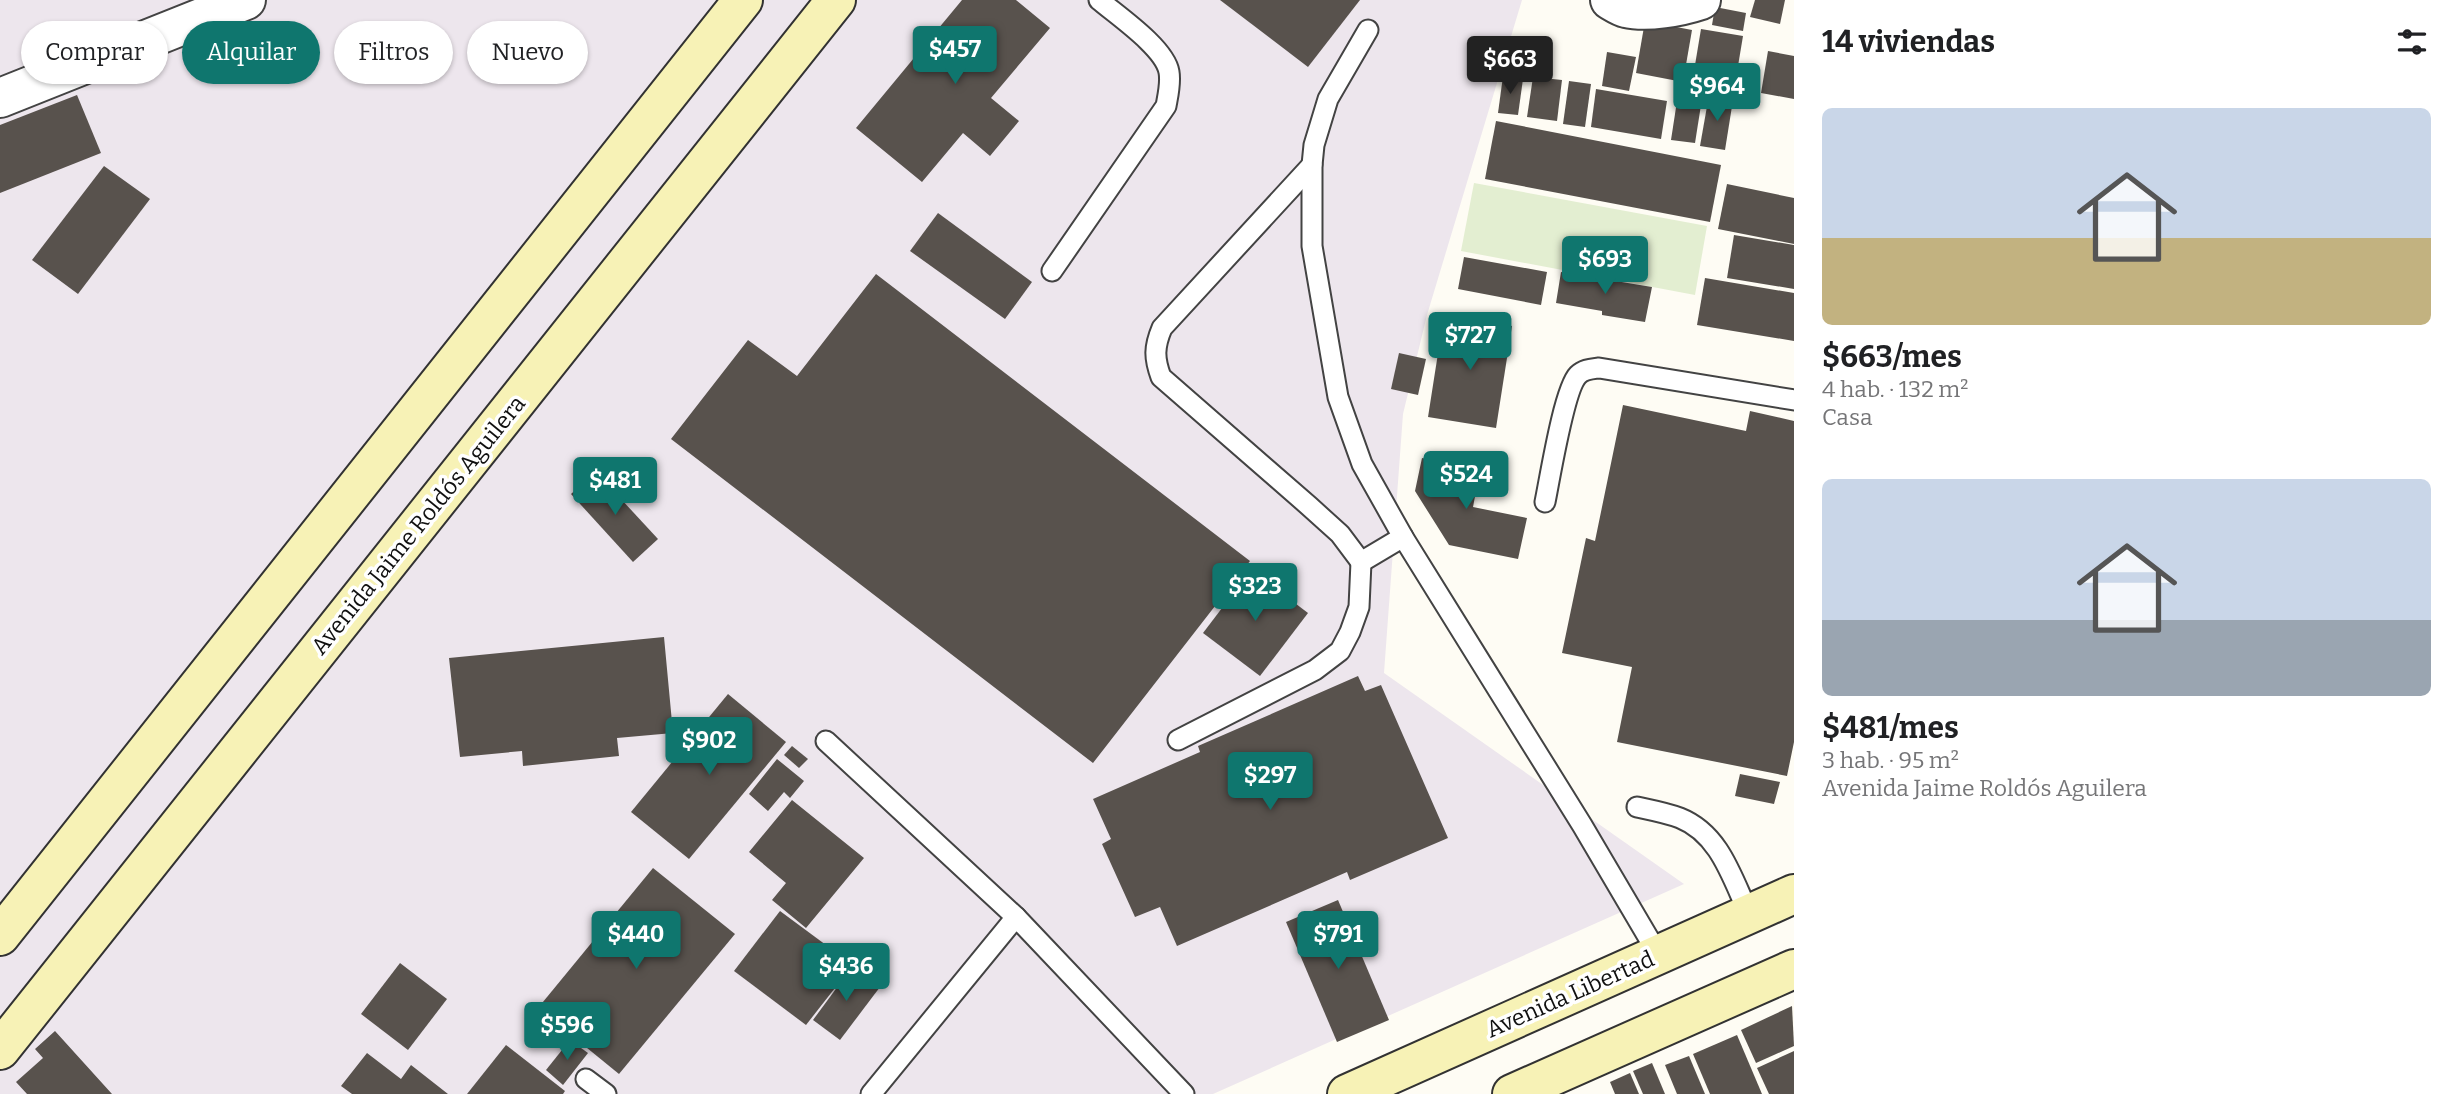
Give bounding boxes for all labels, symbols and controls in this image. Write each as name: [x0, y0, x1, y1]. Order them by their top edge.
chip: Comprar: [21, 21, 168, 84]
chip: Alquilar: [182, 21, 320, 84]
chip: Filtros: [334, 21, 453, 84]
chip: Nuevo: [467, 21, 588, 84]
icon: filters: [2393, 23, 2431, 61]
text: 14 viviendas: [1822, 24, 1995, 60]
pin: $457: [914, 27, 996, 86]
text: $457: [929, 35, 981, 63]
pin: $663: [1469, 36, 1551, 96]
text: $663: [1483, 45, 1537, 73]
pin: $964: [1676, 64, 1758, 123]
text: $964: [1689, 72, 1745, 100]
icon: home: [2064, 154, 2190, 280]
pin: $693: [1564, 236, 1646, 296]
text: $693: [1578, 245, 1632, 273]
pin: $727: [1429, 312, 1511, 372]
text: $727: [1444, 321, 1496, 349]
text: $663/mes: [1822, 339, 1962, 375]
text: 4 hab. · 132 m²: [1822, 375, 1968, 403]
street label: Avenida Jaime Roldós Aguilera: [305, 390, 531, 660]
text: Casa: [1822, 403, 1873, 431]
pin: $524: [1425, 452, 1507, 511]
pin: $481: [574, 458, 656, 517]
text: $524: [1439, 460, 1493, 488]
text: $481: [589, 466, 641, 494]
icon: home: [2064, 525, 2190, 651]
pin: $323: [1214, 564, 1296, 623]
text: $323: [1228, 572, 1282, 600]
text: $481/mes: [1822, 710, 1959, 746]
pin: $902: [668, 718, 750, 777]
text: $902: [681, 726, 737, 754]
text: 3 hab. · 95 m²: [1822, 746, 1959, 774]
pin: $297: [1229, 752, 1311, 812]
text: $297: [1244, 761, 1296, 789]
text: Avenida Jaime Roldós Aguilera: [1822, 774, 2147, 802]
pin: $440: [595, 912, 677, 971]
pin: $791: [1297, 912, 1379, 971]
text: $440: [608, 920, 664, 948]
text: $791: [1313, 920, 1363, 948]
pin: $436: [805, 944, 887, 1003]
street label: Avenida Libertad: [1482, 944, 1659, 1044]
text: $436: [819, 952, 873, 980]
pin: $596: [526, 1002, 608, 1062]
text: $596: [540, 1011, 594, 1039]

